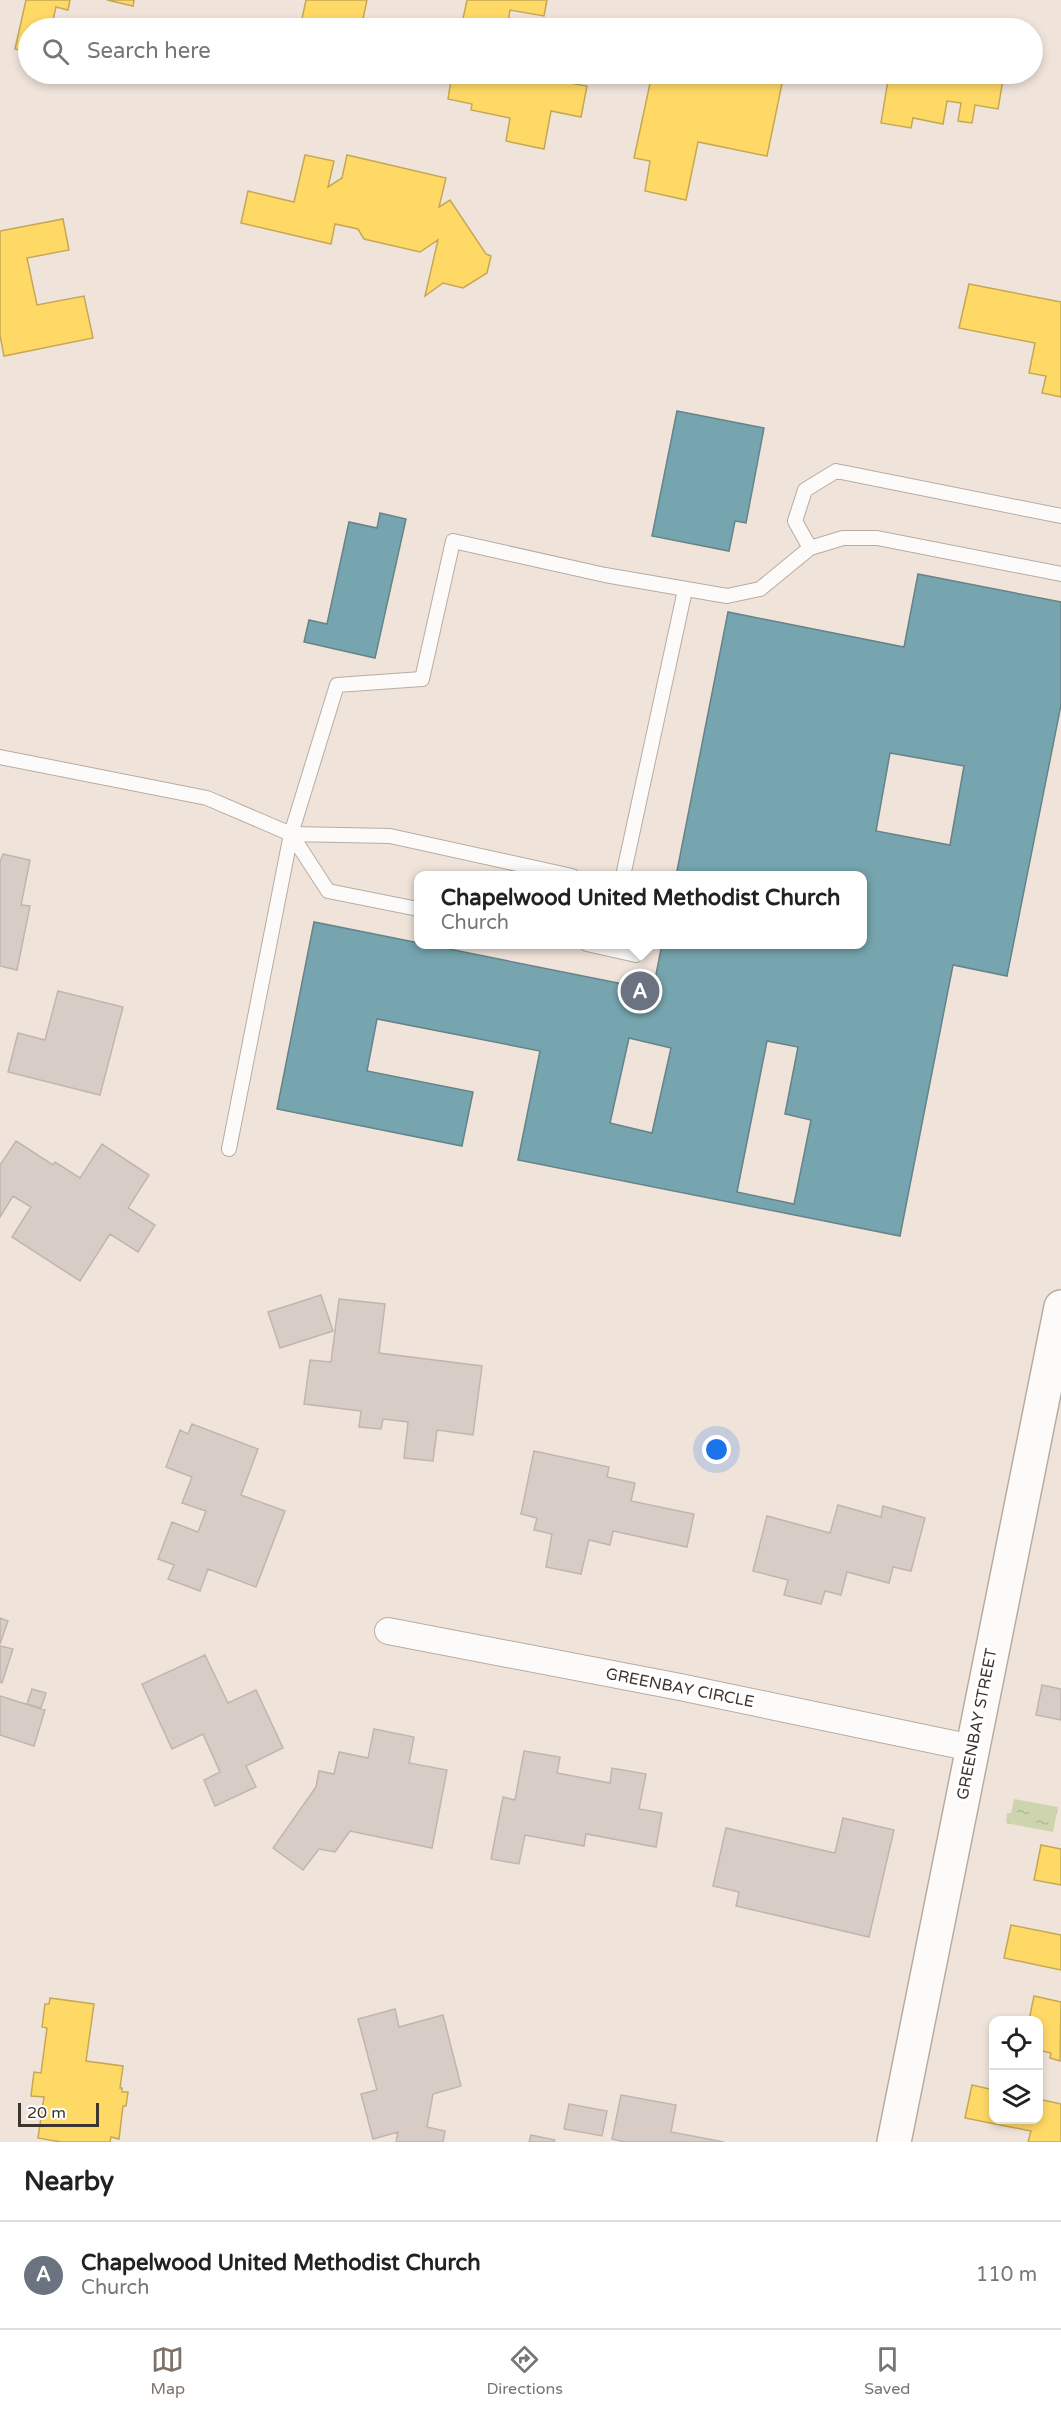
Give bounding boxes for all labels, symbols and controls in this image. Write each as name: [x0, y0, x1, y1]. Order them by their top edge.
search box: [18, 18, 1043, 84]
icon: search: [39, 35, 72, 68]
text: Search here: [87, 38, 211, 64]
popup: [414, 871, 867, 949]
text: Chapelwood United Methodist Church: [441, 885, 840, 911]
text: Church: [441, 911, 509, 935]
pin: A: [620, 968, 660, 1014]
your location: [702, 1435, 731, 1464]
street label: GREENBAY STREET: [953, 1646, 1002, 1801]
street label: GREENBAY CIRCLE: [604, 1664, 756, 1712]
map controls: [989, 2016, 1043, 2124]
button: locate: [989, 2016, 1043, 2070]
button: layers: [989, 2070, 1043, 2124]
scale bar: [18, 2100, 99, 2128]
text: 20 m: [27, 2103, 66, 2123]
text: Nearby: [24, 2166, 114, 2197]
text: Chapelwood United Methodist Church: [81, 2250, 481, 2276]
text: A: [36, 2263, 51, 2287]
text: 110 m: [976, 2263, 1037, 2287]
text: Church: [81, 2276, 149, 2300]
tab: Map: [151, 2343, 185, 2399]
tab: Directions: [486, 2343, 563, 2399]
tab: Saved: [864, 2343, 910, 2399]

